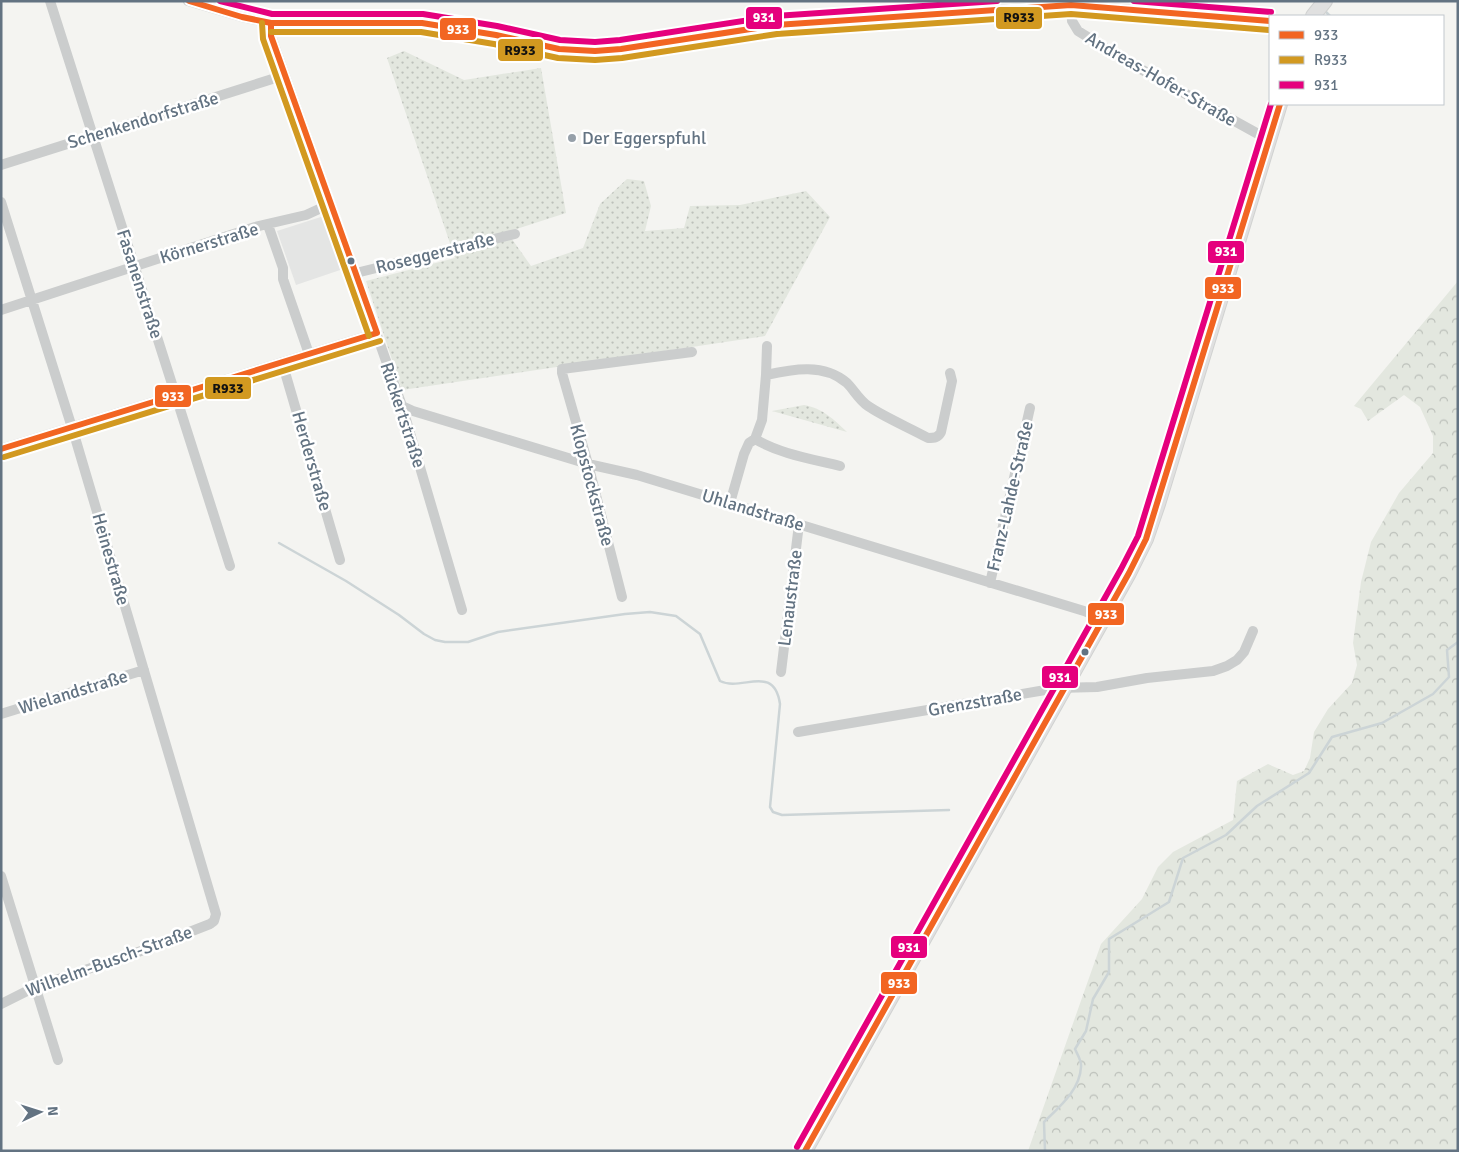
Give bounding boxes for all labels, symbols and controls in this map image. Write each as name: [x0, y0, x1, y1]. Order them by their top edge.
line badge: 931: [745, 6, 783, 30]
line badge: R933: [995, 6, 1043, 30]
text: 931: [753, 9, 776, 26]
text: R933: [1003, 9, 1035, 26]
legend: [1269, 15, 1444, 105]
line badge: 933: [439, 17, 477, 41]
text: 933: [447, 21, 469, 38]
text: 933: [1314, 26, 1338, 44]
street label: Andreas-Hofer-Straße: [1082, 27, 1240, 131]
line badge: R933: [497, 38, 544, 62]
text: R933: [504, 42, 536, 59]
text: R933: [1314, 51, 1347, 69]
text: 931: [1314, 76, 1338, 94]
street label: Schenkendorfstraße: [65, 87, 221, 153]
place label: Der Eggerspfuhl: [582, 127, 706, 149]
marker: Der Eggerspfuhl: [566, 132, 578, 144]
street label: Körnerstraße: [157, 218, 261, 268]
street label: Fasanenstraße: [112, 227, 168, 341]
street label: Roseggerstraße: [373, 228, 497, 278]
line badge: 931: [1207, 240, 1245, 264]
text: 931: [1215, 243, 1238, 260]
unlabelled marker: [346, 256, 356, 266]
line badge: 933: [1204, 276, 1242, 300]
text: 933: [1212, 280, 1234, 297]
street label: Rückertstraße: [376, 359, 430, 471]
line badge: R933: [204, 376, 252, 400]
text: R933: [212, 380, 244, 397]
line badge: 933: [154, 384, 192, 408]
text: 933: [162, 388, 184, 405]
street label: Herderstraße: [287, 409, 337, 513]
street label: Franz-Lahde-Straße: [982, 419, 1038, 573]
street label: Klopstockstraße: [565, 421, 619, 549]
street label: Uhlandstraße: [699, 484, 807, 536]
street label: Heinestraße: [87, 510, 135, 608]
street label: Lenaustraße: [773, 549, 807, 647]
line badge: 933: [1087, 602, 1125, 626]
text: 933: [1095, 606, 1117, 623]
unlabelled marker: [1080, 647, 1090, 657]
street label: Wielandstraße: [16, 665, 130, 719]
line badge: 931: [1041, 665, 1079, 689]
text: 931: [1049, 669, 1072, 686]
street label: Grenzstraße: [926, 683, 1024, 721]
street label: Wilhelm-Busch-Straße: [23, 921, 195, 1001]
line badge: 931: [890, 935, 928, 959]
text: 931: [898, 939, 921, 956]
line badge: 933: [880, 971, 918, 995]
text: 933: [888, 975, 910, 992]
north arrow: [15, 1087, 65, 1137]
text: N: [44, 1106, 61, 1117]

